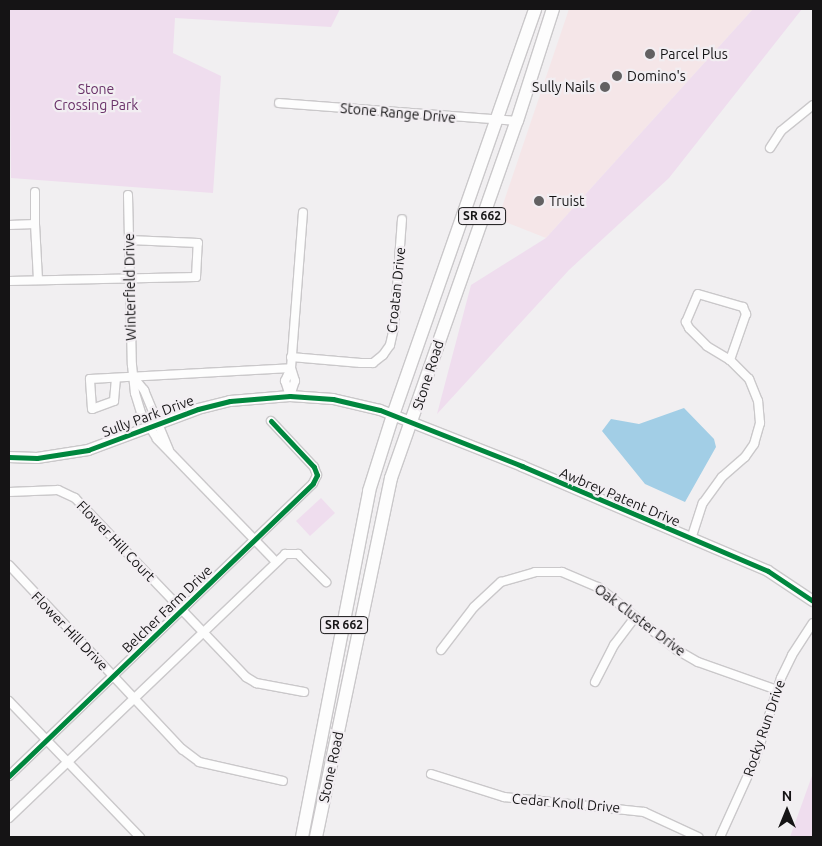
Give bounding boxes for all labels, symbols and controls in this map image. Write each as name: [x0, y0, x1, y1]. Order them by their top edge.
place label: Parcel Plus: [660, 46, 728, 62]
marker: Parcel Plus: [644, 48, 656, 60]
place label: Domino's: [627, 68, 686, 84]
marker: Domino's: [611, 70, 623, 82]
place label: Sully Nails: [532, 79, 595, 95]
park label: Stone Crossing Park: [54, 81, 138, 114]
marker: Sully Nails: [599, 81, 611, 93]
street label: Stone Range Drive: [340, 100, 456, 126]
place label: Truist: [549, 193, 585, 209]
marker: Truist: [533, 195, 545, 207]
road number: SR 662: [457, 207, 507, 226]
street label: Winterfield Drive: [121, 233, 139, 341]
street label: Croatan Drive: [383, 246, 409, 334]
street label: Stone Road: [409, 338, 447, 412]
street label: Sully Park Drive: [100, 392, 196, 440]
street label: Awbrey Patent Drive: [557, 464, 683, 530]
street label: Flower Hill Court: [73, 497, 159, 585]
street label: Belcher Farm Drive: [118, 562, 216, 656]
street label: Oak Cluster Drive: [591, 580, 689, 660]
street label: Flower Hill Drive: [28, 588, 112, 674]
road number: SR 662: [319, 616, 369, 634]
street label: Rocky Run Drive: [740, 677, 788, 779]
street label: Stone Road: [315, 730, 347, 804]
north arrow: [762, 786, 812, 836]
text: N: [782, 788, 792, 804]
street label: Cedar Knoll Drive: [511, 790, 621, 816]

